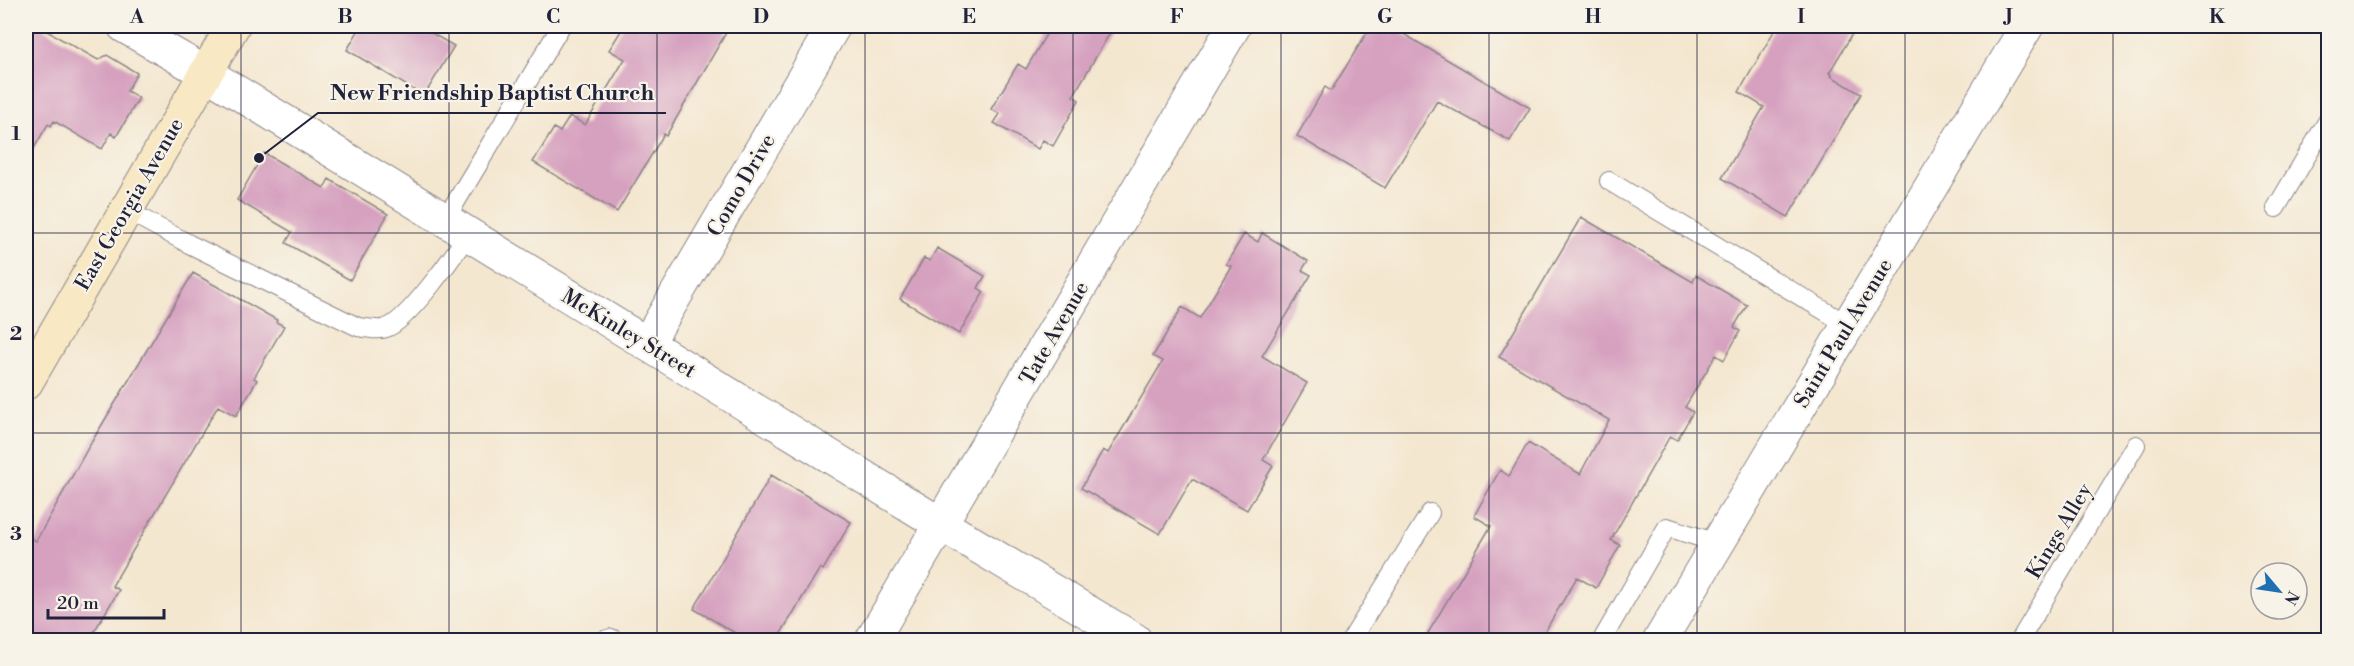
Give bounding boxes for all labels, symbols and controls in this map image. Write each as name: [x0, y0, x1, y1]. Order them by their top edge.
text: A: [129, 5, 145, 30]
text: B: [337, 5, 353, 30]
text: C: [546, 5, 560, 30]
text: D: [753, 5, 769, 30]
text: E: [962, 5, 976, 30]
text: F: [1170, 5, 1184, 30]
text: G: [1377, 5, 1393, 30]
text: H: [1585, 5, 1602, 30]
text: I: [1797, 5, 1805, 30]
text: J: [2002, 5, 2013, 30]
text: K: [2209, 5, 2226, 30]
callout: New Friendship Baptist Church: [318, 73, 666, 113]
text: New Friendship Baptist Church: [330, 80, 654, 107]
street label: East Georgia Avenue: [70, 114, 190, 295]
text: 1: [11, 122, 21, 147]
street label: Como Drive: [702, 130, 782, 241]
street label: Saint Paul Avenue: [1789, 254, 1899, 413]
street label: Tate Avenue: [1015, 277, 1095, 390]
street label: McKinley Street: [557, 284, 701, 384]
text: 2: [10, 322, 22, 347]
street label: Kings Alley: [2021, 478, 2099, 584]
text: 3: [10, 522, 22, 547]
north arrow: [2249, 561, 2309, 621]
scale bar: [48, 582, 164, 620]
text: N: [2279, 587, 2303, 608]
text: 20 m: [57, 592, 99, 615]

